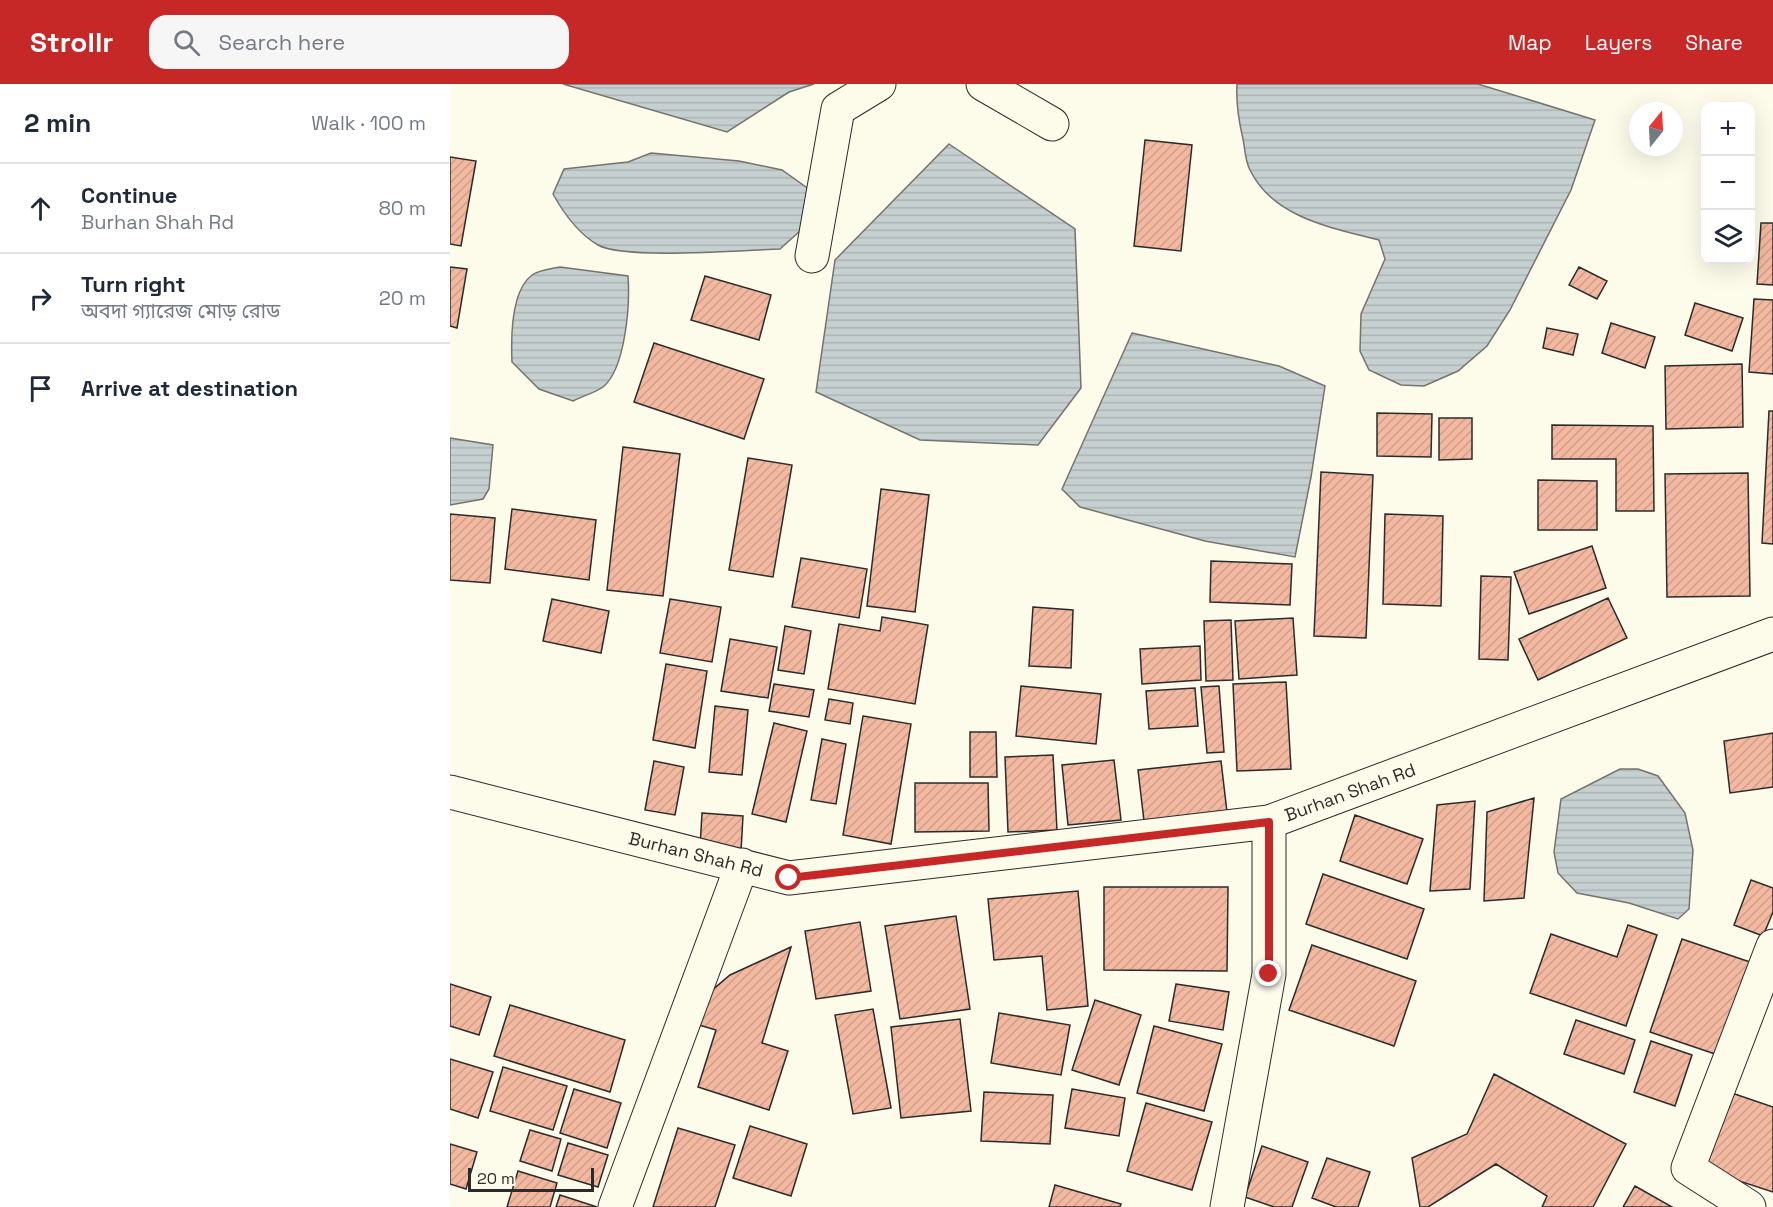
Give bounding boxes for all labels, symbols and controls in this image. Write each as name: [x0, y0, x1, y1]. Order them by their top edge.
search box: [149, 15, 569, 69]
text: Strollr: [30, 24, 113, 60]
icon: search: [170, 26, 203, 59]
text: Search here: [218, 28, 345, 56]
text: Map: [1508, 29, 1552, 56]
text: Layers: [1585, 29, 1652, 56]
text: Share: [1685, 29, 1743, 56]
north arrow: [1629, 102, 1683, 156]
map controls: [1701, 102, 1755, 264]
button: +: [1701, 102, 1755, 156]
text: 2 min: [24, 106, 91, 140]
text: Walk · 100 m: [311, 110, 426, 136]
button: −: [1701, 156, 1755, 210]
text: Continue: [81, 181, 177, 209]
icon: ahead: [24, 192, 57, 225]
text: 80 m: [378, 195, 426, 221]
text: Burhan Shah Rd: [81, 209, 234, 235]
button: layers: [1701, 210, 1755, 264]
text: Turn right: [81, 270, 186, 298]
icon: right: [24, 282, 57, 315]
text: 20 m: [379, 285, 426, 311]
text: অবদা গ্যারেজ মোড় রোড: [81, 298, 280, 324]
icon: arrive: [24, 372, 57, 405]
text: Arrive at destination: [81, 374, 298, 402]
street label: Burhan Shah Rd: [1281, 758, 1419, 826]
street label: Burhan Shah Rd: [626, 826, 766, 882]
route start: [775, 864, 801, 890]
route end: [1255, 960, 1281, 986]
scale bar: [468, 1165, 594, 1192]
text: 20 m: [477, 1168, 515, 1189]

